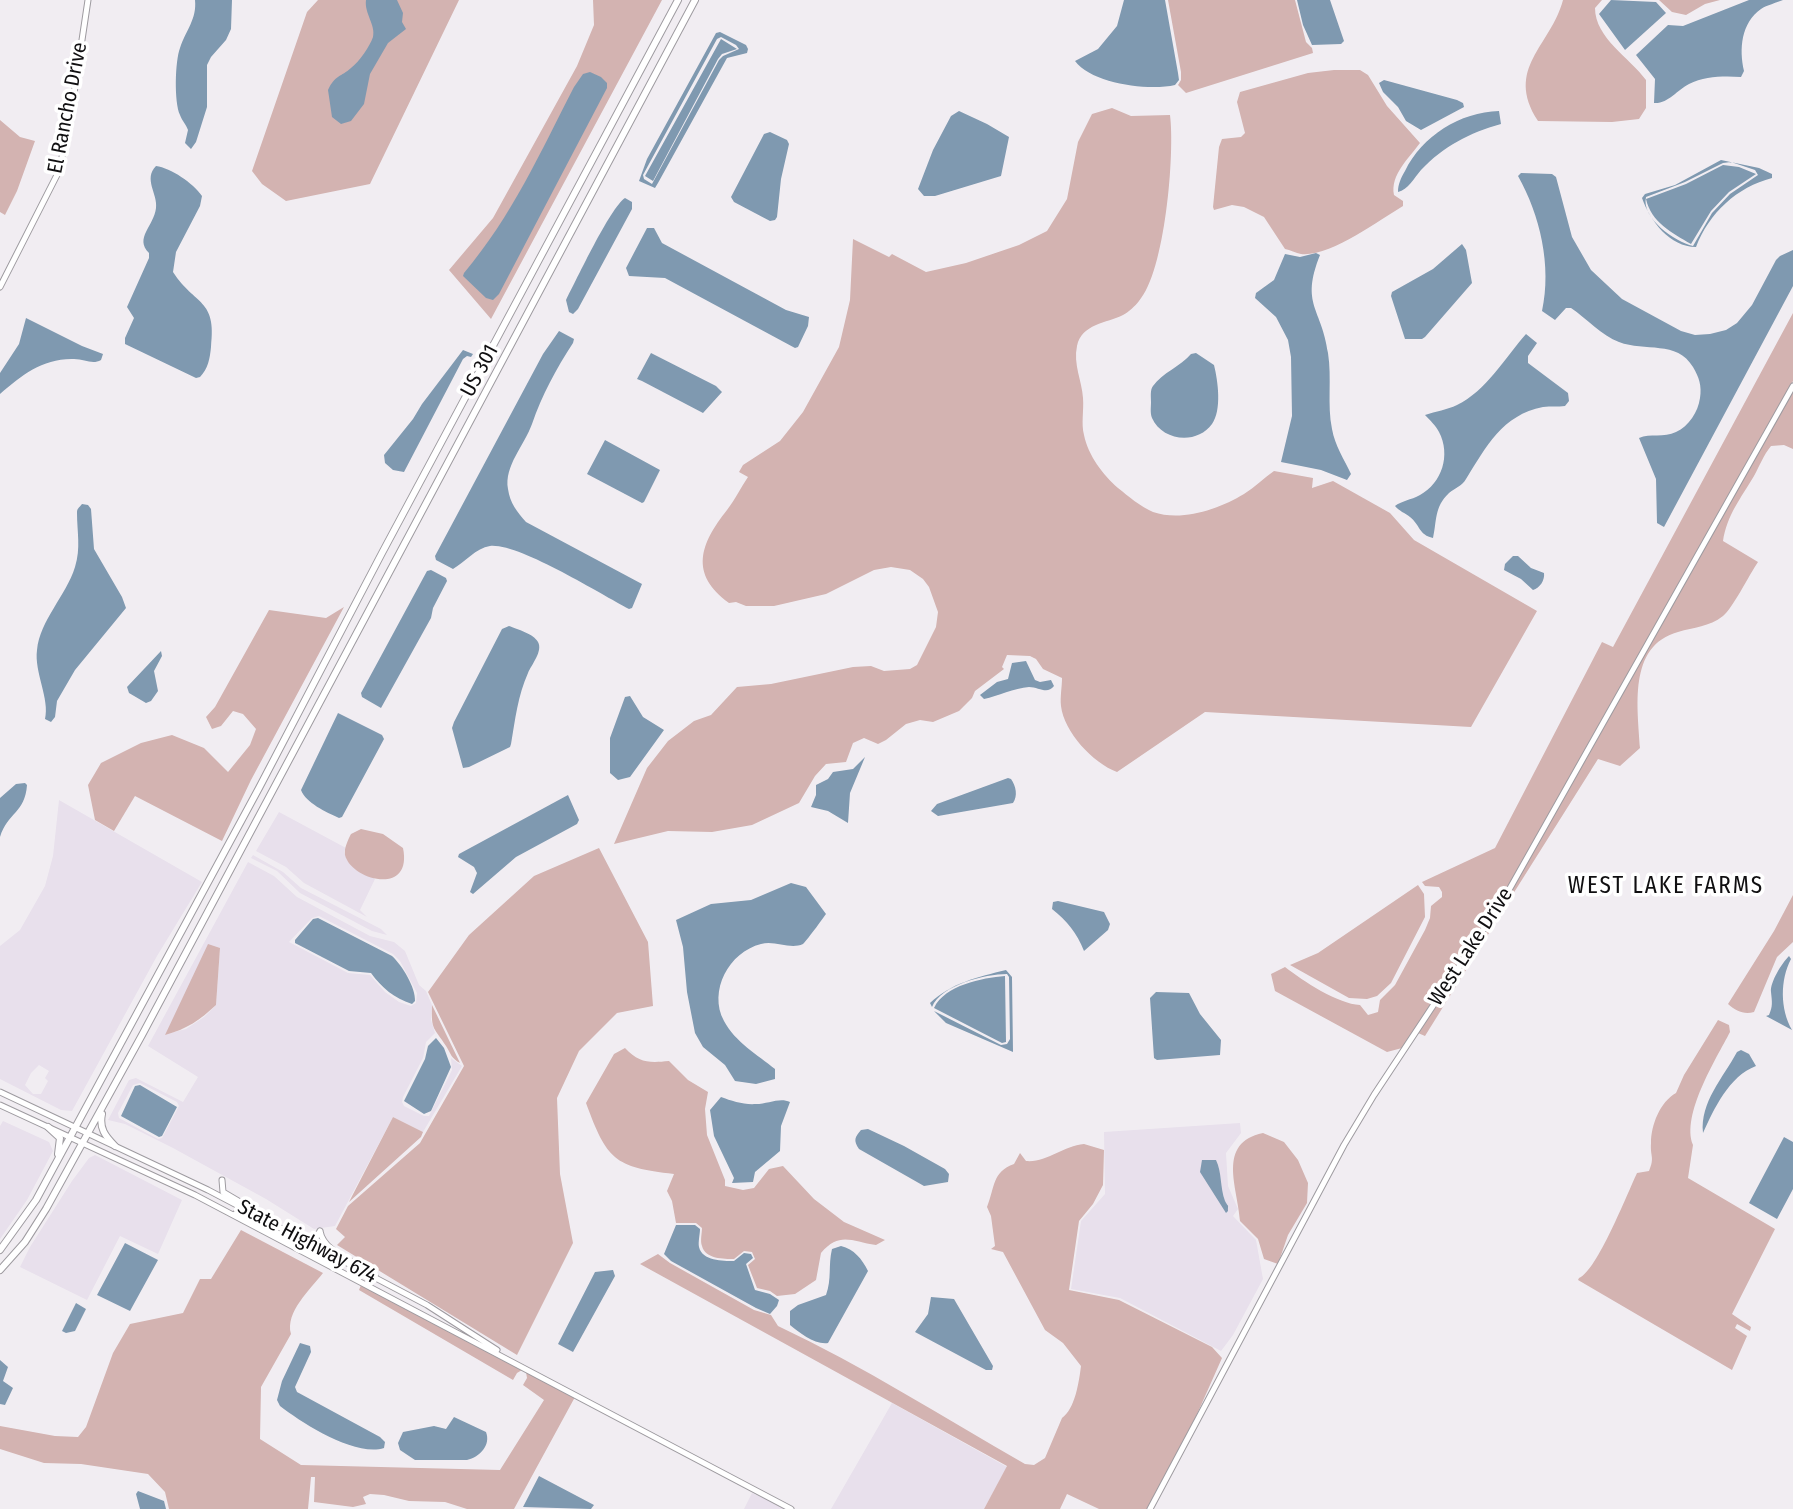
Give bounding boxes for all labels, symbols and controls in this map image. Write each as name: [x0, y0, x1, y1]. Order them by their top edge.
street label: El Rancho Drive: [43, 40, 93, 176]
street label: US 301: [456, 341, 504, 401]
district label: WEST LAKE FARMS: [1570, 873, 1762, 901]
street label: West Lake Drive: [1424, 883, 1518, 1011]
street label: State Highway 674: [233, 1195, 381, 1289]

